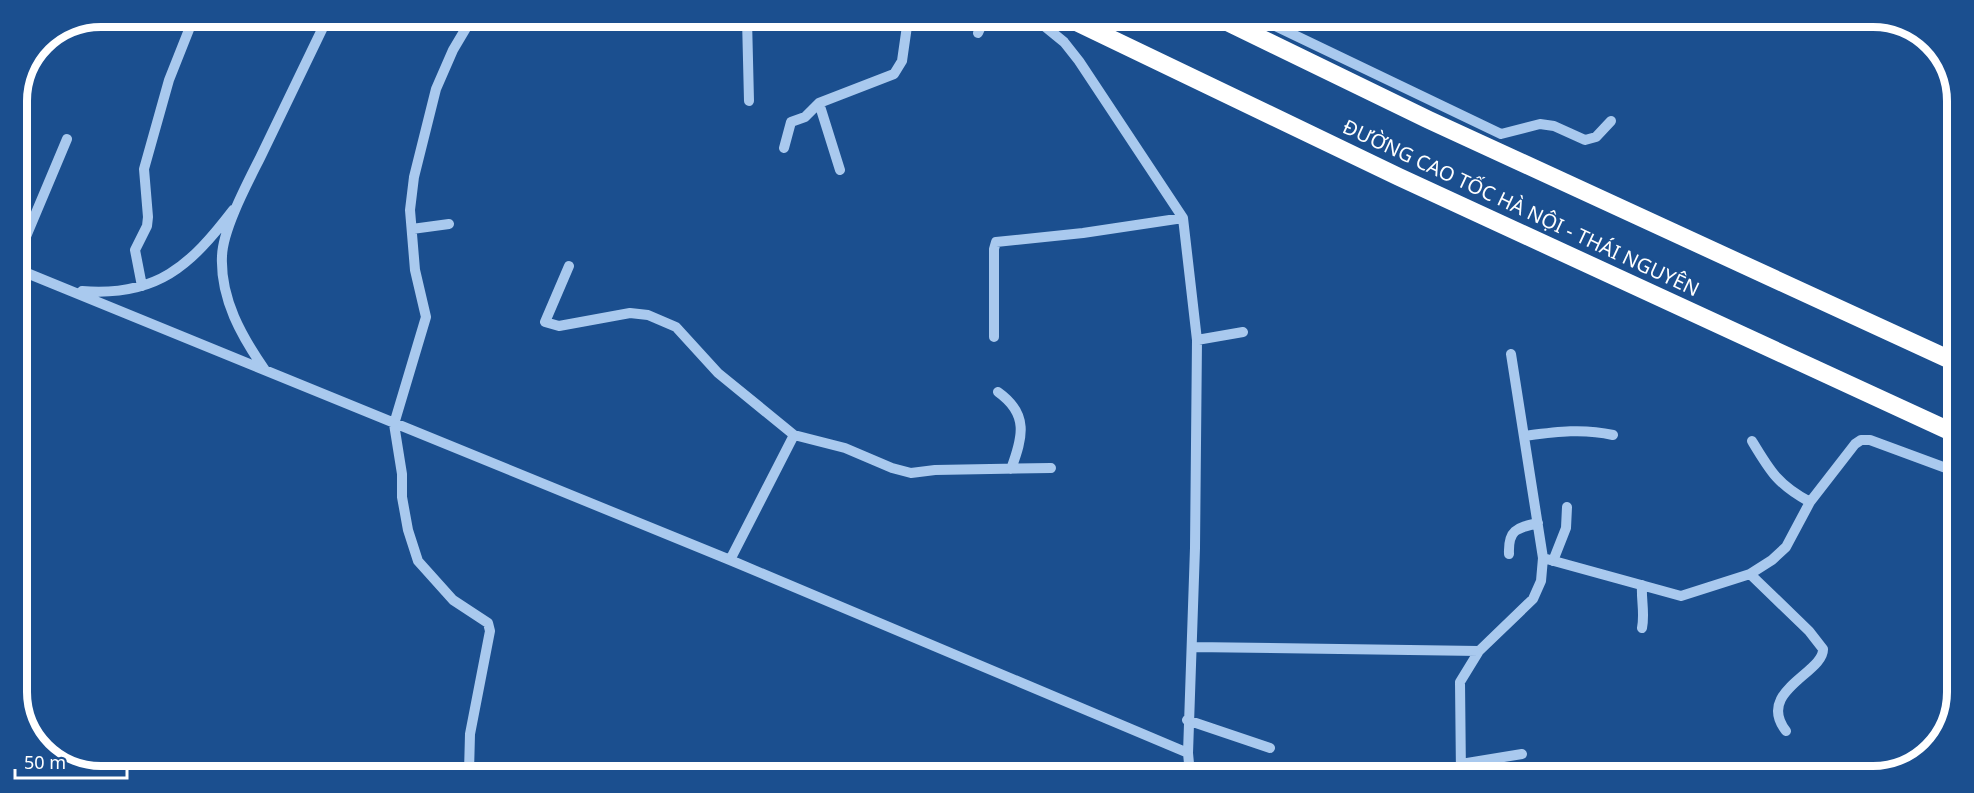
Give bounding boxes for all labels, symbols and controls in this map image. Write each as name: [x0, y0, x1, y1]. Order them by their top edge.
street label: ĐƯỜNG CAO TỐC HÀ NỘI - THÁI NGUYÊN: [1338, 113, 1704, 302]
scale bar: [15, 742, 128, 780]
text: 50 m: [24, 750, 66, 774]

